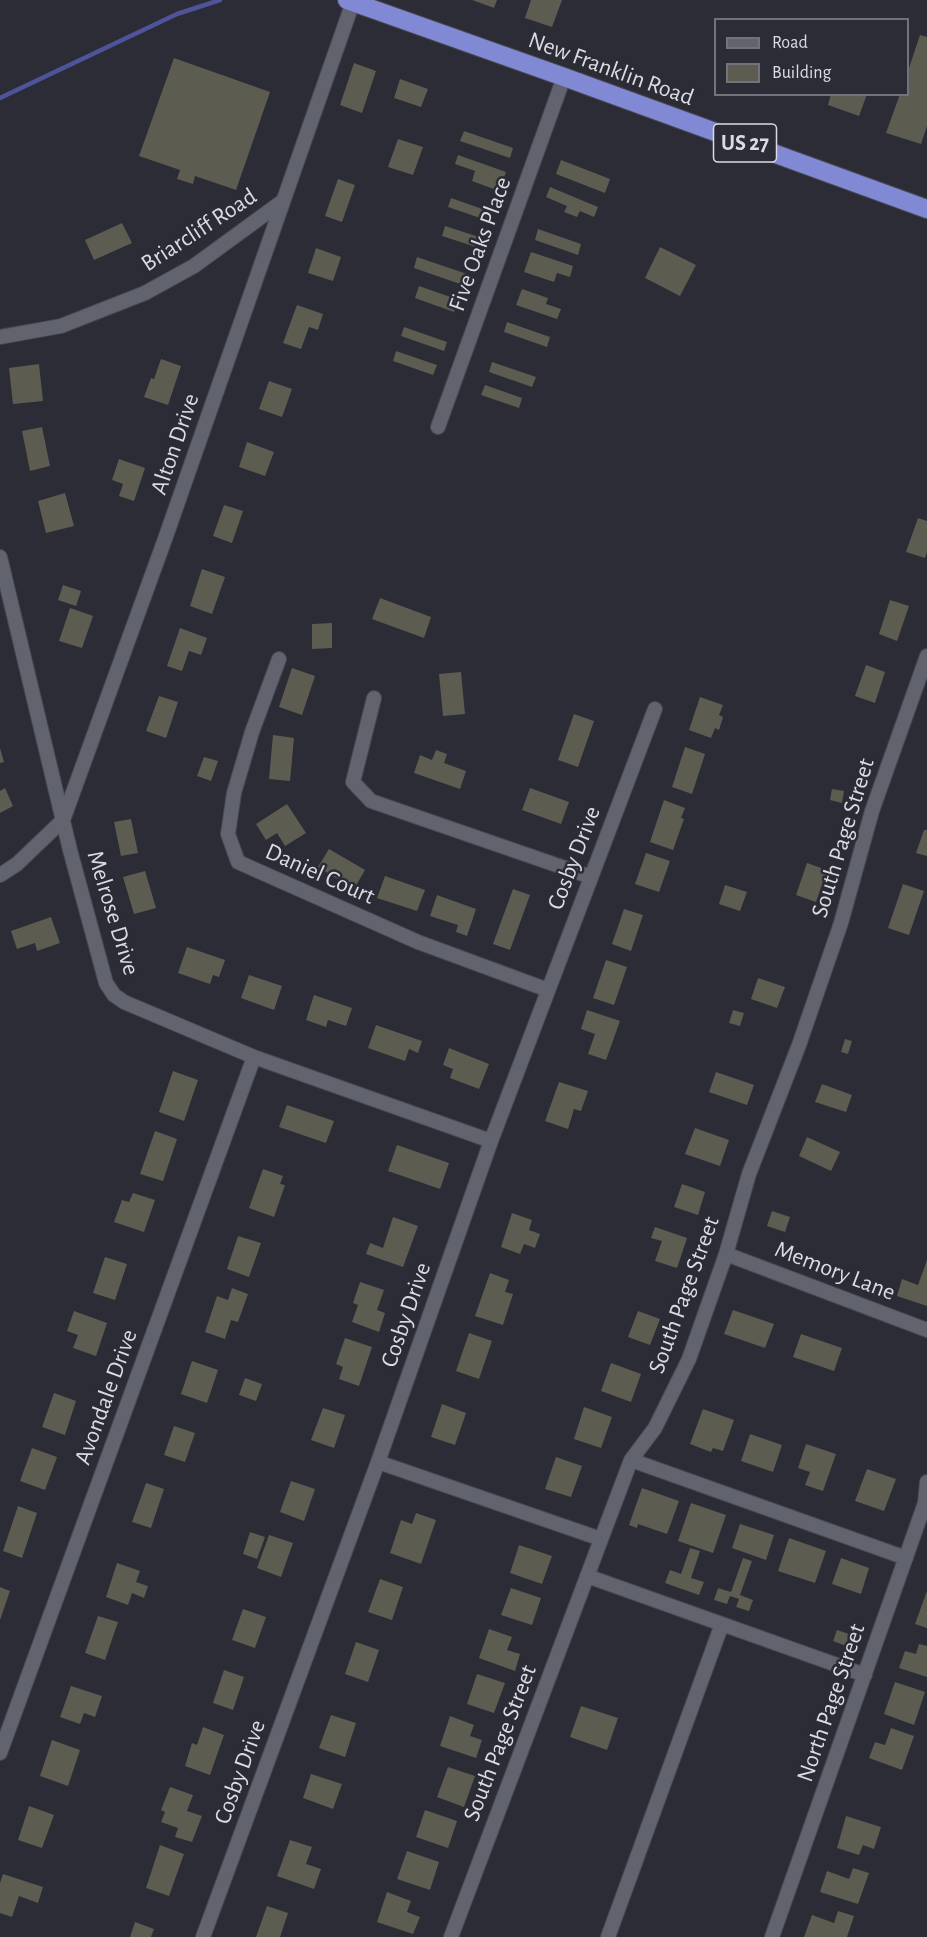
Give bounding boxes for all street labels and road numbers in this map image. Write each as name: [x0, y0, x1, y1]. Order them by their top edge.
street label: New Franklin Road: [524, 26, 698, 112]
road number: US 27: [714, 124, 777, 162]
street label: Five Oaks Place: [442, 173, 518, 315]
street label: Briarcliff Road: [136, 182, 262, 278]
street label: Alton Drive: [144, 390, 206, 498]
street label: South Page Street: [805, 755, 881, 921]
street label: Cosby Drive: [541, 802, 607, 914]
street label: Daniel Court: [261, 837, 379, 911]
street label: Melrose Drive: [80, 847, 146, 979]
street label: South Page Street: [642, 1212, 726, 1378]
street label: Memory Lane: [771, 1235, 899, 1307]
street label: Cosby Drive: [375, 1259, 437, 1371]
street label: Avondale Drive: [68, 1326, 144, 1468]
street label: North Page Street: [790, 1620, 872, 1786]
street label: South Page Street: [457, 1661, 543, 1825]
street label: Cosby Drive: [208, 1716, 272, 1828]

